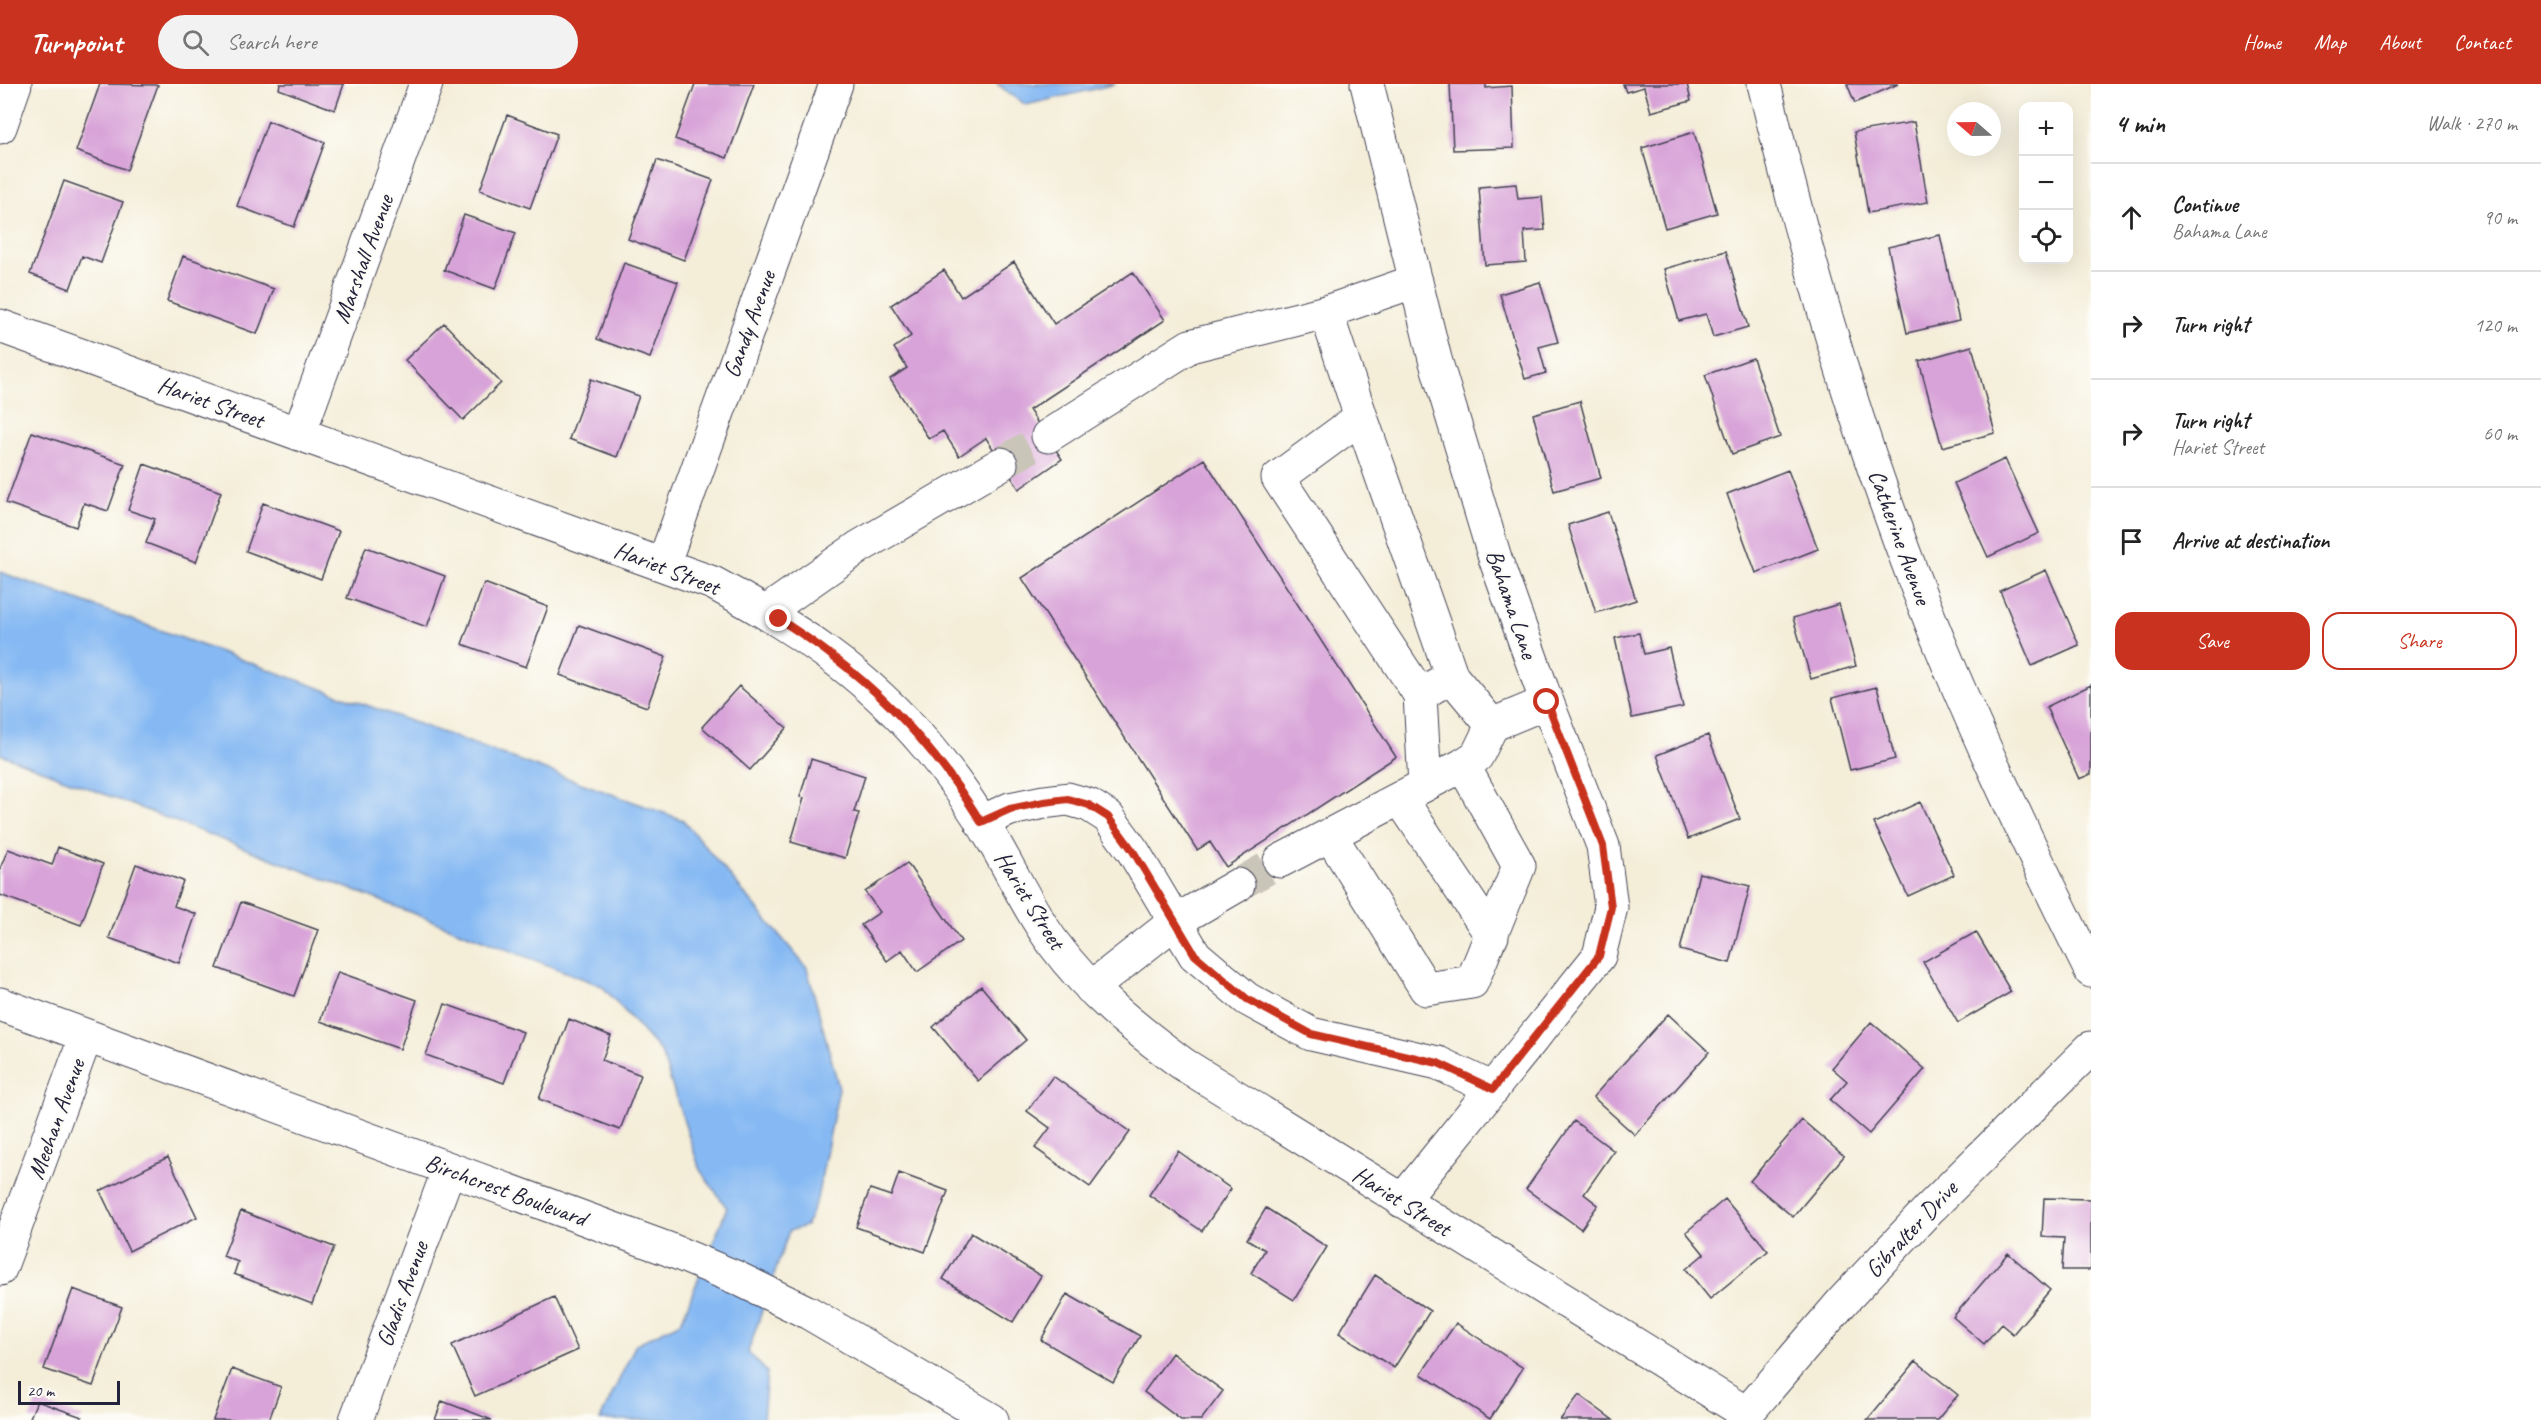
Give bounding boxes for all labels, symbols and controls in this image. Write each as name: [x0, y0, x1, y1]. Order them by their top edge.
search box: [158, 15, 578, 69]
text: Turnpoint: [30, 25, 122, 60]
icon: search: [179, 26, 212, 59]
text: Search here: [227, 28, 317, 56]
text: Home: [2243, 29, 2281, 55]
text: Map: [2314, 29, 2346, 55]
text: About: [2379, 29, 2421, 55]
text: Contact: [2454, 29, 2511, 55]
north arrow: [1947, 102, 2001, 156]
map controls: [2019, 102, 2073, 264]
button: +: [2019, 102, 2073, 156]
text: 4 min: [2115, 107, 2165, 140]
text: Walk · 270 m: [2427, 111, 2517, 136]
button: −: [2019, 156, 2073, 210]
street label: Marshall Avenue: [326, 189, 401, 327]
text: Continue: [2172, 191, 2238, 219]
icon: ahead: [2115, 201, 2148, 234]
text: 90 m: [2483, 205, 2517, 230]
button: locate: [2019, 210, 2073, 264]
text: Bahama Lane: [2172, 219, 2266, 244]
street label: Gandy Avenue: [716, 264, 783, 382]
icon: right: [2115, 309, 2148, 342]
text: Turn right: [2172, 311, 2249, 339]
text: 120 m: [2474, 313, 2517, 338]
street label: Hariet Street: [154, 369, 270, 436]
text: Turn right: [2172, 407, 2249, 435]
icon: right: [2115, 417, 2148, 450]
text: 60 m: [2483, 421, 2517, 446]
text: Hariet Street: [2172, 435, 2264, 460]
street label: Catherine Avenue: [1862, 465, 1939, 611]
icon: arrive: [2115, 525, 2148, 558]
text: Arrive at destination: [2172, 527, 2329, 555]
street label: Hariet Street: [610, 534, 726, 603]
street label: Bahama Lane: [1479, 546, 1545, 665]
route end: [765, 605, 791, 631]
button: Save: [2115, 612, 2310, 670]
button: Share: [2322, 612, 2517, 670]
route start: [1533, 688, 1559, 714]
street label: Hariet Street: [988, 845, 1073, 957]
street label: Meehan Avenue: [20, 1053, 92, 1183]
street label: Birchcrest Boulevard: [421, 1147, 594, 1234]
street label: Hariet Street: [1347, 1159, 1459, 1244]
street label: Gibralter Drive: [1858, 1172, 1965, 1284]
street label: Gladis Avenue: [369, 1235, 436, 1351]
scale bar: [18, 1378, 120, 1406]
text: 20 m: [27, 1381, 54, 1401]

